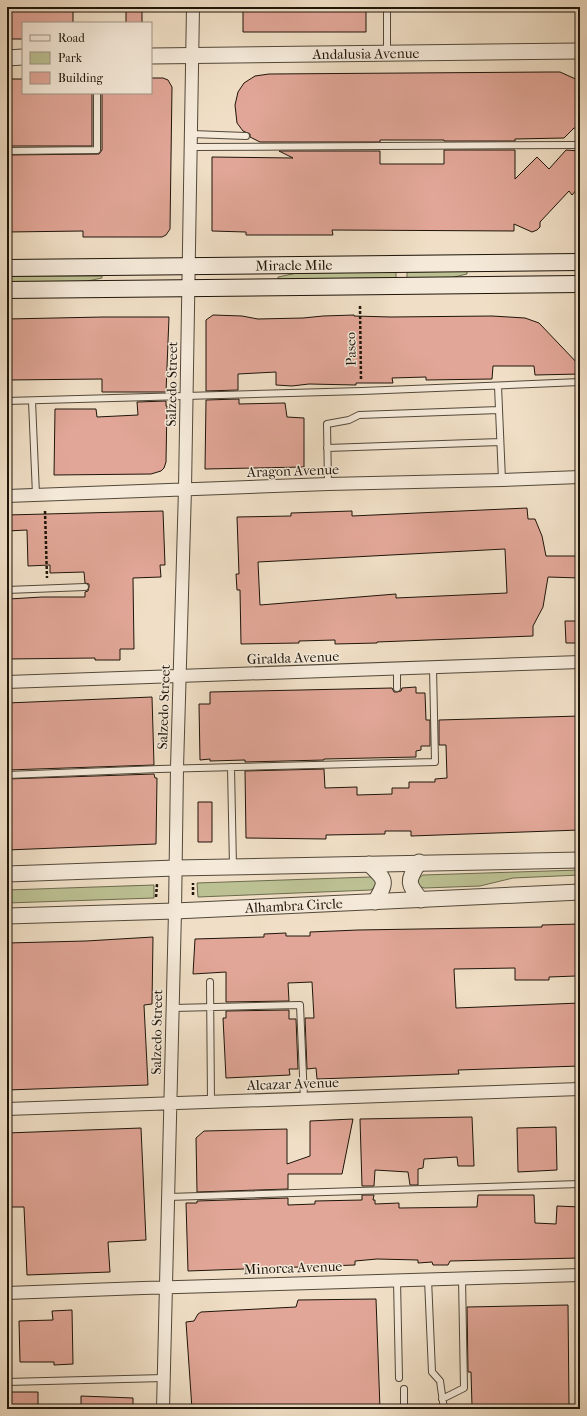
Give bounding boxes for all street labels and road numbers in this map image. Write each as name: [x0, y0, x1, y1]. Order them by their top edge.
street label: Andalusia Avenue: [311, 44, 420, 63]
street label: Miracle Mile: [255, 256, 333, 274]
street label: Paseo: [342, 332, 360, 366]
street label: Salzedo Street: [163, 341, 181, 427]
street label: Aragon Avenue: [246, 461, 339, 481]
street label: Giralda Avenue: [246, 648, 340, 668]
street label: Salzedo Street: [154, 664, 174, 750]
street label: Alhambra Circle: [244, 895, 343, 916]
street label: Salzedo Street: [148, 989, 166, 1075]
street label: Alcazar Avenue: [246, 1074, 339, 1094]
street label: Minorca Avenue: [243, 1258, 343, 1278]

